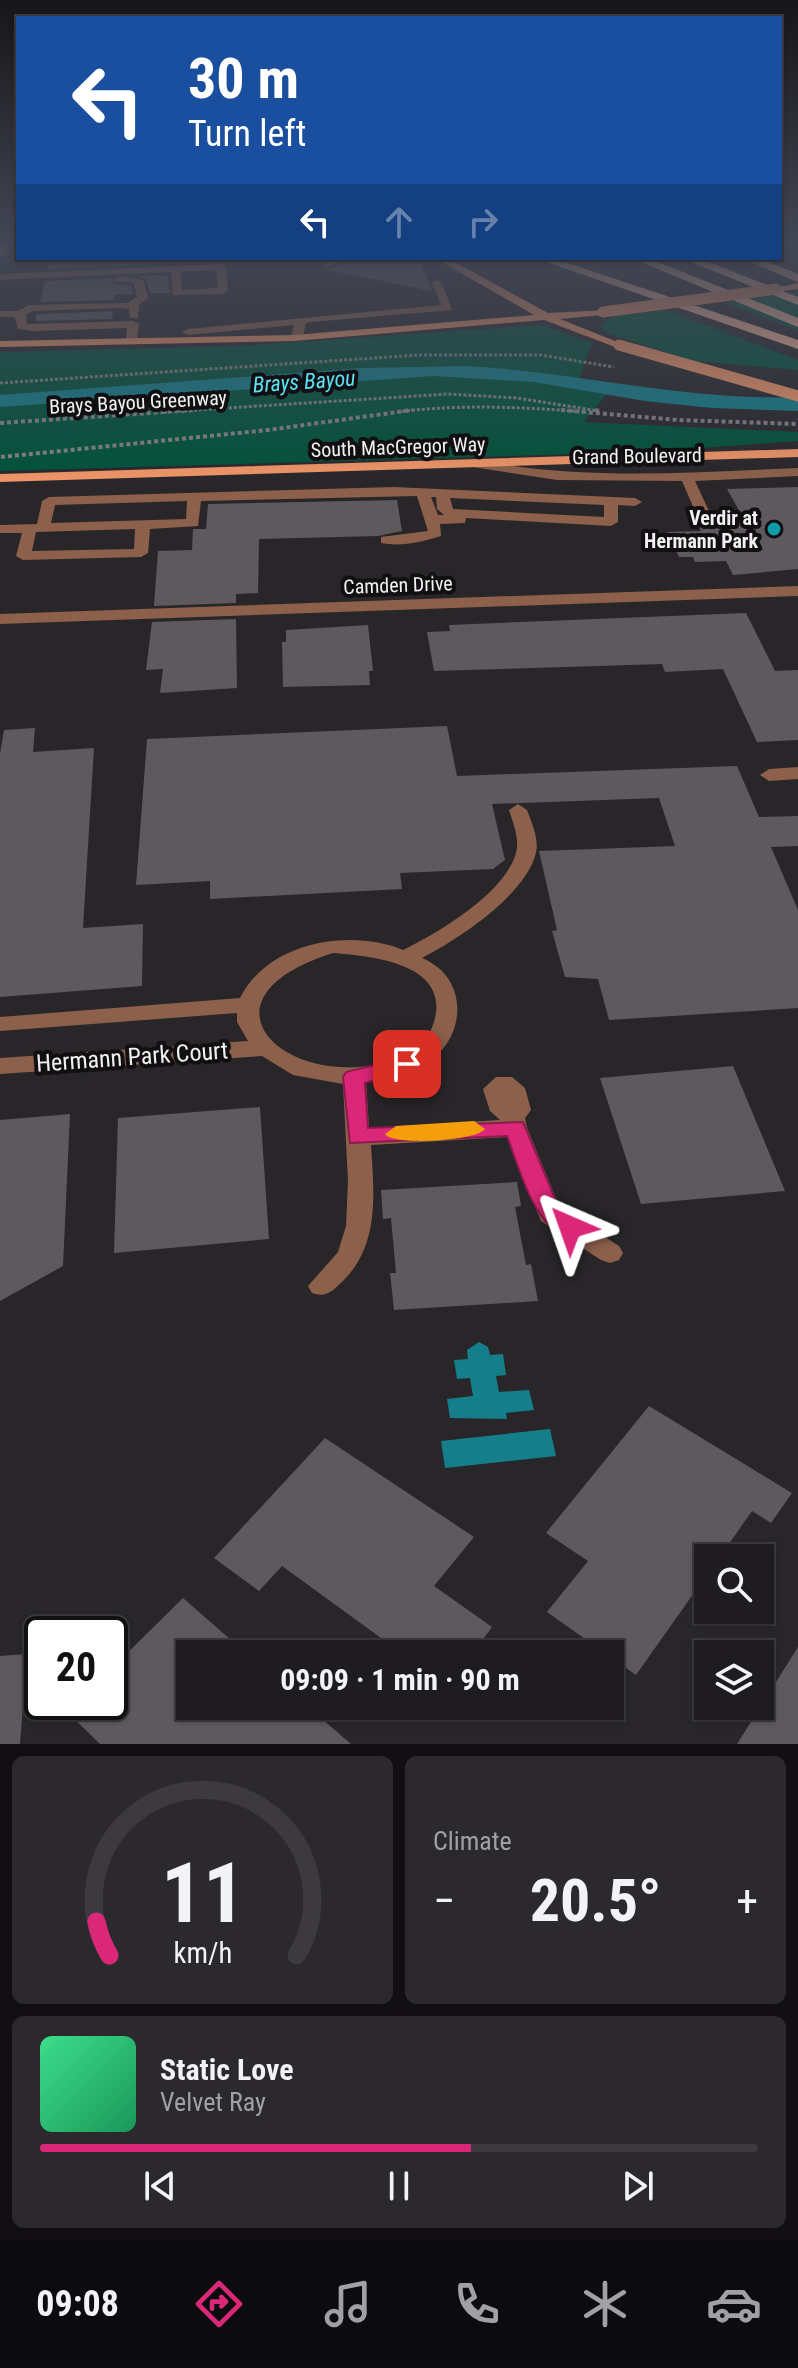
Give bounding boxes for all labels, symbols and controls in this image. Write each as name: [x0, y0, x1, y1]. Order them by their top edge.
text: 30 m: [188, 46, 299, 112]
icon: left: [56, 48, 160, 152]
text: Turn left: [188, 113, 306, 155]
icon: left: [293, 200, 337, 244]
icon: ahead: [377, 200, 421, 244]
icon: right: [461, 200, 505, 244]
water label: Brays Bayou: [252, 365, 356, 398]
street label: Brays Bayou Greenway: [49, 385, 227, 419]
street label: South MacGregor Way: [310, 432, 486, 462]
street label: Grand Boulevard: [572, 443, 702, 469]
place label: Verdir at Hermann Park: [644, 506, 758, 553]
marker: Verdir at Hermann Park: [765, 520, 783, 538]
street label: Camden Drive: [343, 571, 453, 599]
pin: [373, 1030, 441, 1098]
street label: Hermann Park Court: [35, 1036, 229, 1078]
icon: arrive: [385, 1042, 429, 1086]
position arrow: [528, 1185, 612, 1269]
map controls: [694, 1544, 774, 1720]
button: search: [694, 1544, 774, 1624]
speed limit sign: 20: [24, 1616, 128, 1720]
button: layers: [694, 1640, 774, 1720]
text: 09:09 · 1 min · 90 m: [280, 1662, 520, 1697]
text: Climate: [433, 1826, 512, 1856]
text: 11: [160, 1845, 245, 1942]
text: 20.5°: [530, 1865, 661, 1936]
text: −: [433, 1875, 455, 1927]
text: +: [736, 1875, 758, 1927]
text: km/h: [173, 1936, 232, 1970]
text: Static Love: [160, 2052, 294, 2087]
text: Velvet Ray: [160, 2087, 266, 2117]
icon: previous: [138, 2164, 182, 2208]
icon: pause: [377, 2164, 421, 2208]
icon: next: [616, 2164, 660, 2208]
icon: directions: [191, 2276, 247, 2332]
icon: music: [320, 2276, 376, 2332]
icon: phone: [449, 2276, 505, 2332]
icon: climate: [577, 2276, 633, 2332]
icon: car: [706, 2276, 762, 2332]
text: 09:08: [36, 2283, 119, 2325]

